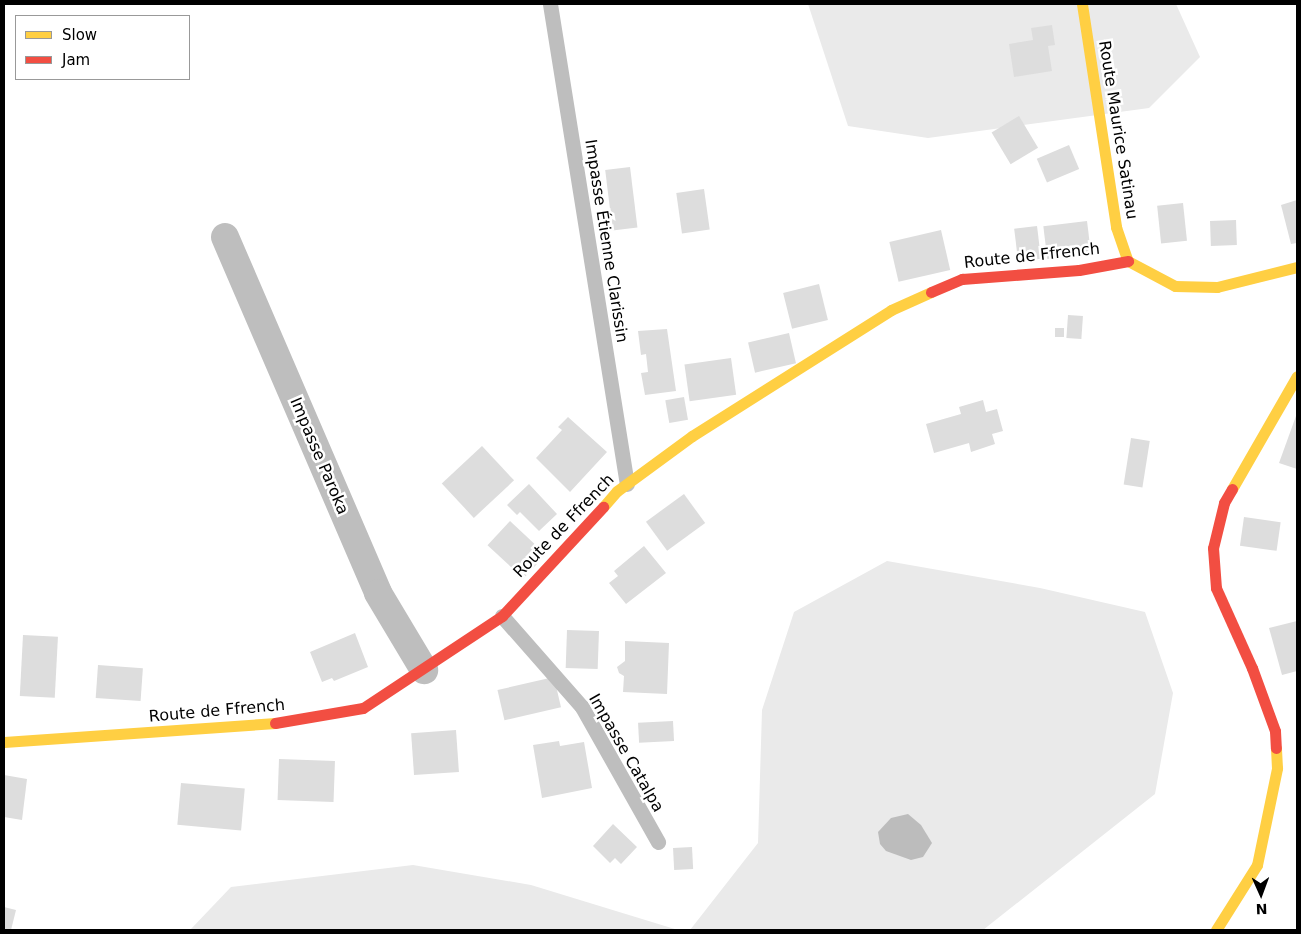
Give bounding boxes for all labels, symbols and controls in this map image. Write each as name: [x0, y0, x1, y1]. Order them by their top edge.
legend: [15, 15, 190, 80]
text: Slow: [62, 26, 97, 44]
street label: Route Maurice Satinau: [1094, 39, 1142, 221]
text: Jam: [62, 51, 90, 69]
street label: Impasse Étienne Clarissin: [580, 138, 632, 344]
street label: Route de Ffrench: [963, 239, 1101, 273]
street label: Impasse Paroka: [286, 395, 352, 517]
street label: Route de Ffrench: [510, 470, 618, 582]
street label: Impasse Catalpa: [584, 690, 668, 816]
street label: Route de Ffrench: [148, 695, 286, 727]
north arrow: [1236, 869, 1286, 919]
text: N: [1255, 901, 1268, 917]

